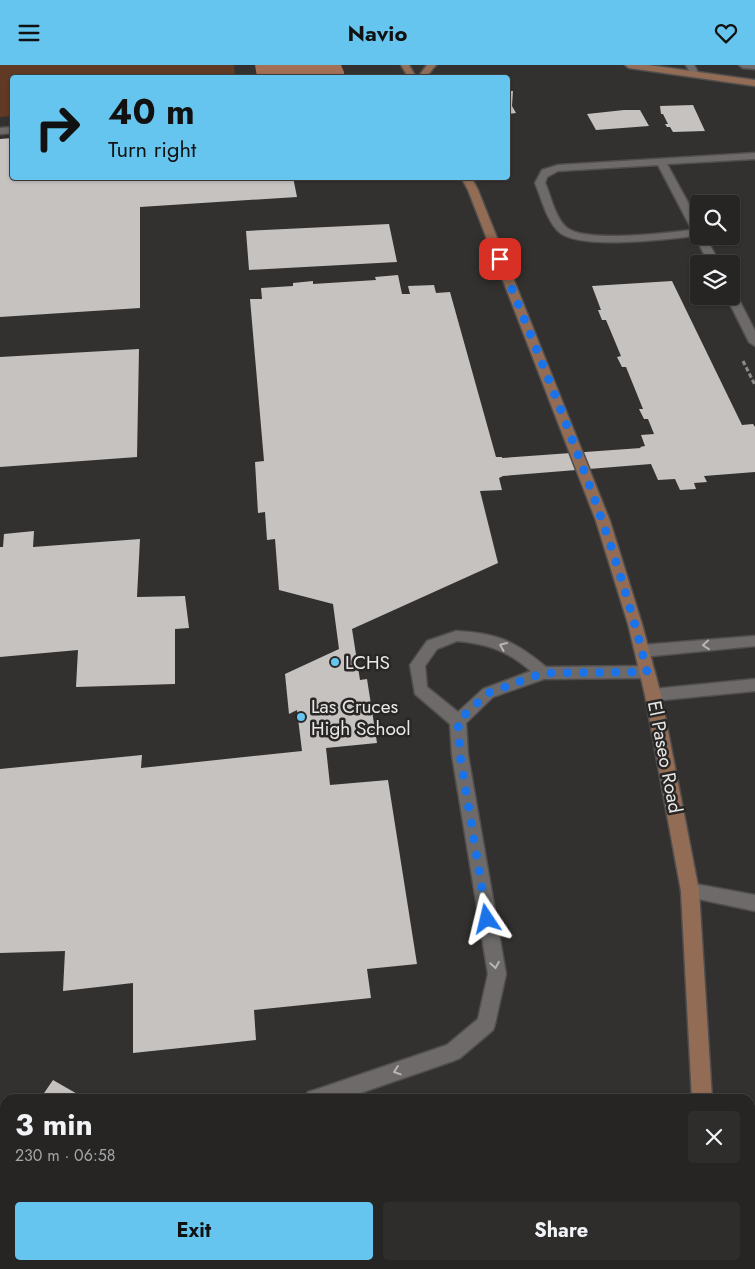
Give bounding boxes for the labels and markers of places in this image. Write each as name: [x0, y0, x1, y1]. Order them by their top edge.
pin: [479, 238, 521, 280]
place label: LCHS: [345, 649, 390, 676]
marker: LCHS: [329, 656, 341, 668]
place label: Las Cruces High School: [311, 693, 411, 742]
marker: Las Cruces High School: [295, 711, 307, 723]

